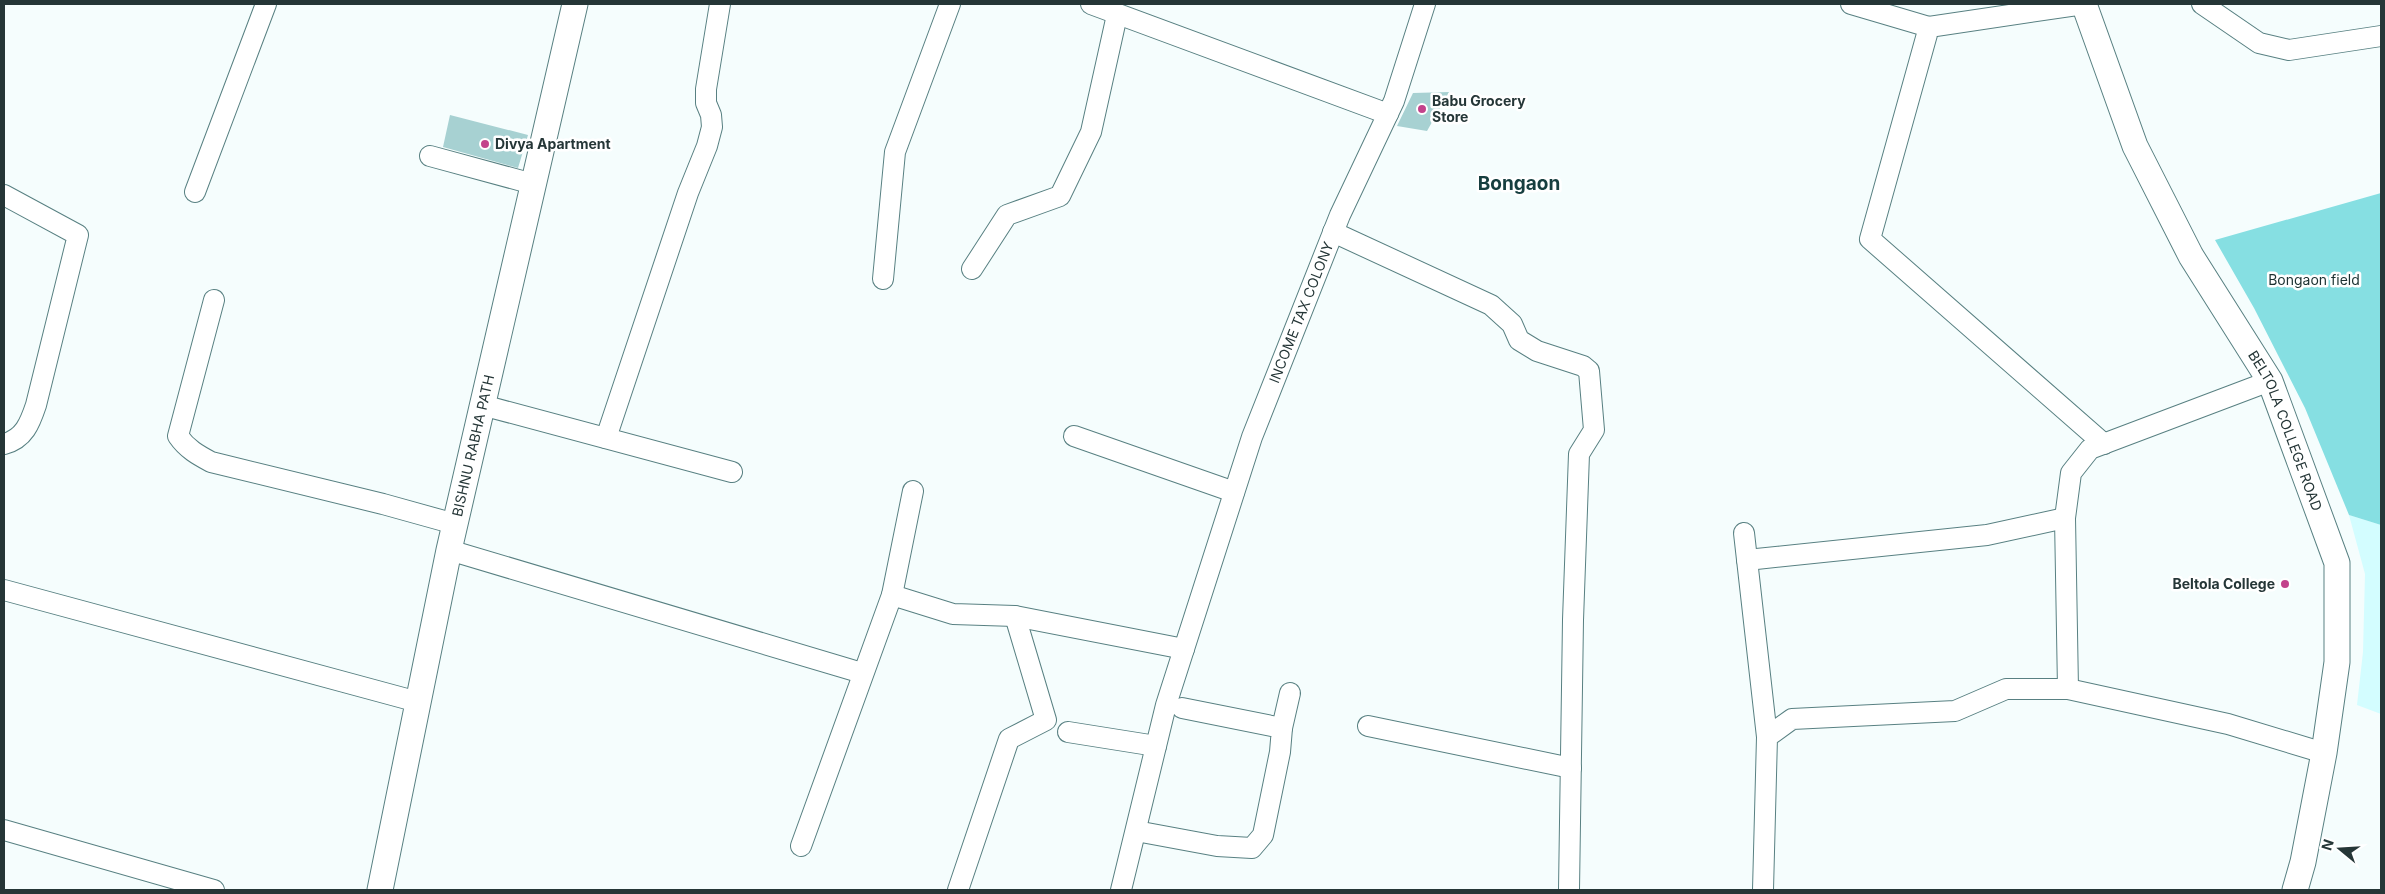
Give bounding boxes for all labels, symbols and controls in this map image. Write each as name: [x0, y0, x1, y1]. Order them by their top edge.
place label: Babu Grocery Store: [1432, 92, 1526, 125]
marker: Babu Grocery Store: [1416, 103, 1428, 115]
place label: Divya Apartment: [495, 135, 611, 152]
marker: Divya Apartment: [479, 138, 491, 150]
district label: Bongaon: [1478, 172, 1560, 195]
street label: INCOME TAX COLONY: [1265, 239, 1337, 385]
park label: Bongaon field: [2268, 271, 2360, 288]
street label: BELTOLA COLLEGE ROAD: [2245, 347, 2326, 513]
street label: BISHNU RABHA PATH: [448, 373, 497, 518]
place label: Beltola College: [2173, 575, 2275, 592]
marker: Beltola College: [2279, 578, 2291, 590]
north arrow: [2315, 824, 2365, 874]
text: N: [2317, 837, 2337, 853]

